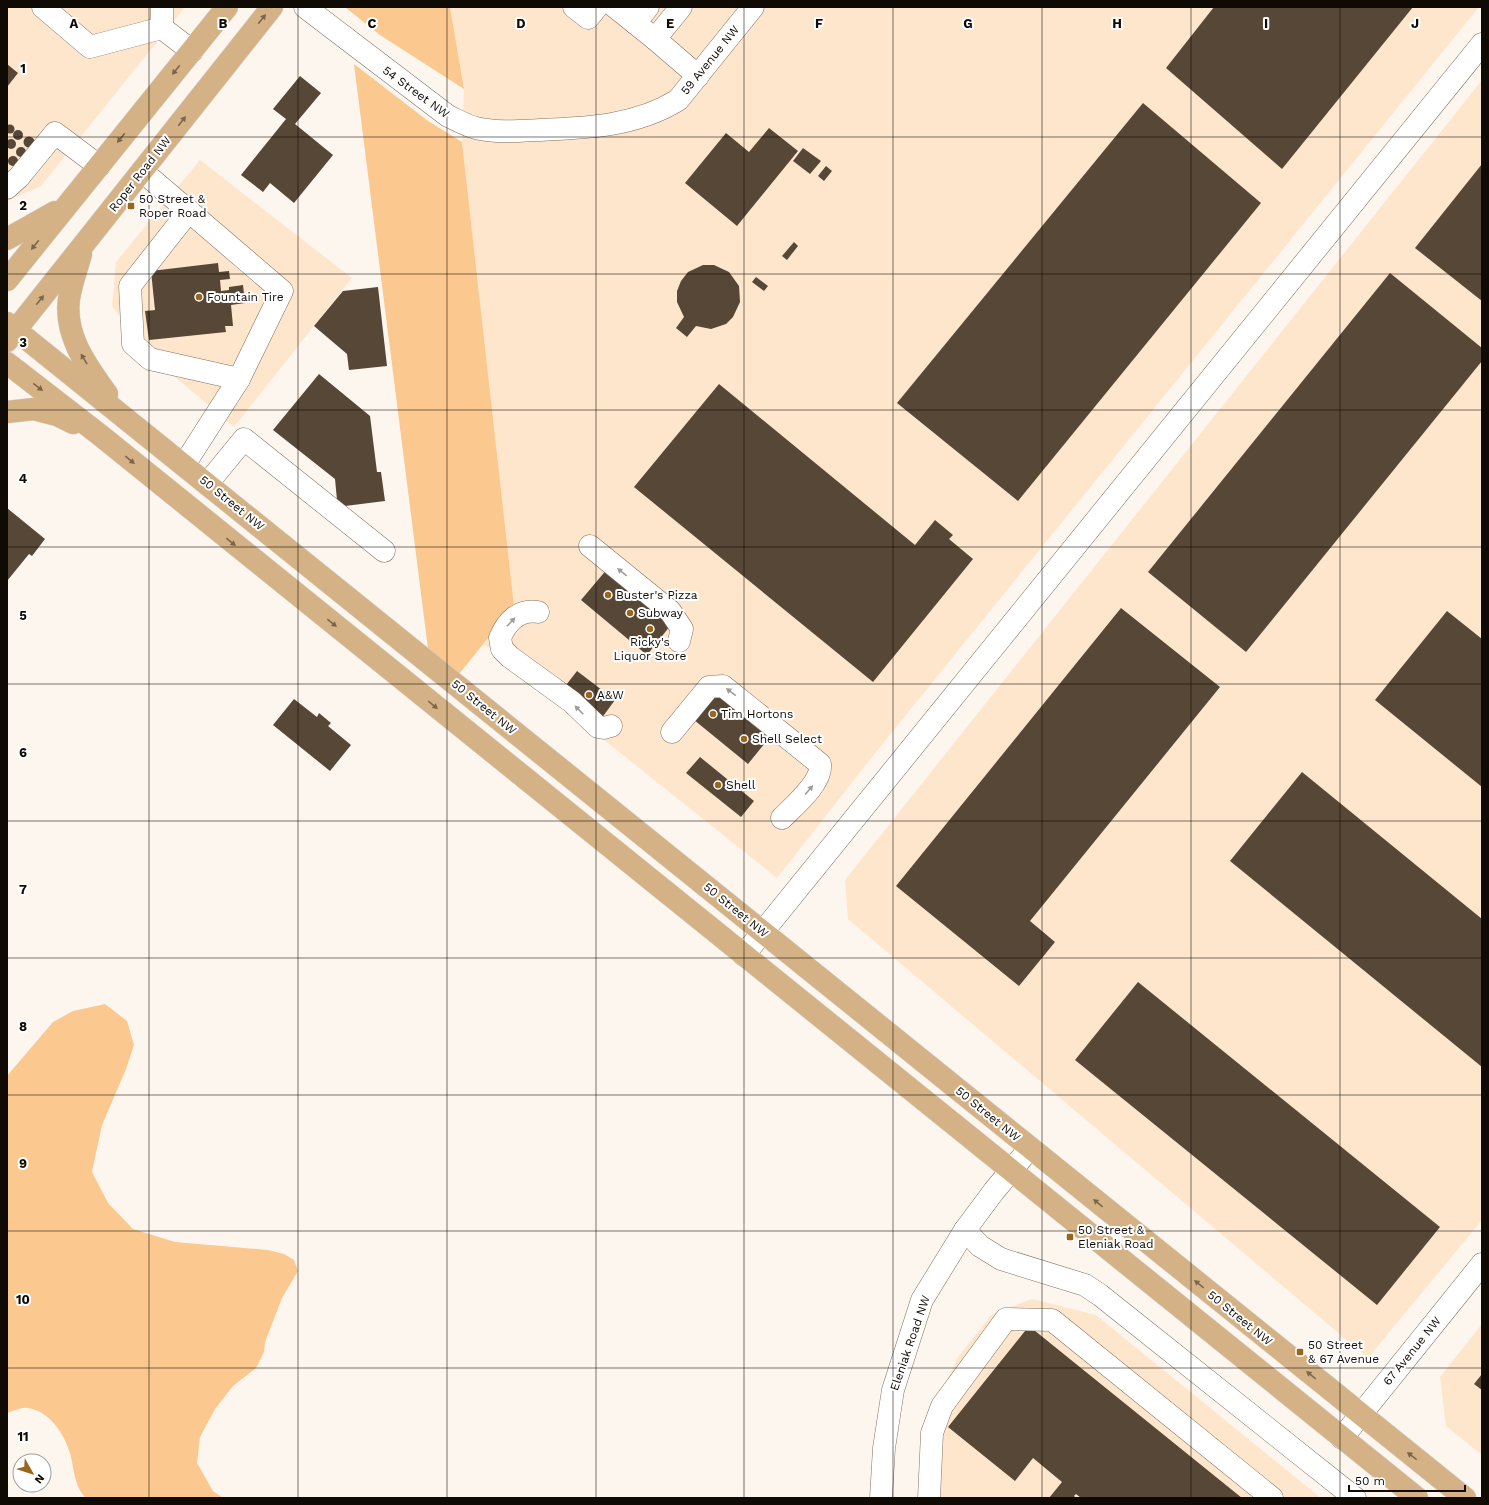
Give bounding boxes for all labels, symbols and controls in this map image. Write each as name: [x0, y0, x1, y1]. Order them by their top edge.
one-way arrow: [258, 14, 267, 24]
text: A: [70, 16, 79, 31]
text: B: [219, 16, 228, 31]
text: C: [368, 16, 377, 31]
text: D: [516, 16, 526, 31]
text: E: [666, 16, 674, 31]
text: F: [815, 16, 823, 31]
text: G: [963, 16, 973, 31]
text: H: [1112, 16, 1122, 31]
text: I: [1264, 16, 1268, 31]
text: J: [1411, 16, 1419, 31]
street label: 59 Avenue NW: [678, 22, 742, 97]
text: 1: [20, 61, 26, 76]
street label: 54 Street NW: [380, 63, 452, 121]
one-way arrow: [171, 65, 180, 76]
one-way arrow: [177, 115, 186, 126]
street label: Roper Road NW: [106, 133, 174, 215]
one-way arrow: [116, 133, 125, 144]
place label: 50 Street & Roper Road: [139, 192, 206, 220]
text: 2: [19, 198, 27, 213]
marker: 50 Street & Roper Road: [126, 201, 136, 211]
one-way arrow: [31, 240, 39, 251]
place label: Fountain Tire: [207, 290, 284, 304]
marker: Fountain Tire: [194, 292, 204, 302]
one-way arrow: [36, 294, 44, 305]
text: 3: [19, 335, 27, 350]
one-way arrow: [80, 353, 87, 365]
one-way arrow: [32, 383, 43, 391]
one-way arrow: [125, 455, 136, 464]
text: 4: [19, 471, 28, 486]
street label: 50 Street NW: [197, 473, 268, 534]
one-way arrow: [226, 537, 237, 546]
one-way arrow: [617, 568, 628, 577]
place label: Buster's Pizza: [616, 588, 698, 602]
marker: Buster's Pizza: [603, 590, 613, 600]
place label: Subway: [638, 606, 684, 620]
text: 5: [19, 608, 27, 623]
marker: Subway: [625, 608, 635, 618]
one-way arrow: [506, 617, 515, 627]
one-way arrow: [327, 619, 338, 628]
marker: Ricky's Liquor Store: [645, 624, 655, 634]
place label: Ricky's Liquor Store: [614, 635, 686, 663]
street label: 50 Street NW: [449, 677, 520, 738]
place label: A&W: [597, 688, 624, 702]
one-way arrow: [725, 688, 736, 697]
marker: A&W: [584, 690, 594, 700]
one-way arrow: [428, 701, 439, 709]
one-way arrow: [574, 705, 584, 715]
place label: Tim Hortons: [721, 707, 793, 721]
marker: Tim Hortons: [708, 709, 718, 719]
place label: Shell Select: [752, 732, 822, 746]
marker: Shell Select: [739, 734, 749, 744]
text: 6: [19, 745, 27, 760]
place label: Shell: [726, 778, 756, 792]
marker: Shell: [713, 780, 723, 790]
one-way arrow: [804, 784, 813, 795]
street label: 50 Street NW: [701, 880, 772, 941]
text: 7: [19, 882, 27, 897]
text: 8: [19, 1019, 27, 1034]
street label: 50 Street NW: [953, 1084, 1024, 1145]
text: 9: [19, 1156, 27, 1171]
one-way arrow: [1092, 1198, 1103, 1207]
place label: 50 Street & Eleniak Road: [1078, 1223, 1154, 1251]
marker: 50 Street & Eleniak Road: [1065, 1232, 1075, 1242]
one-way arrow: [1193, 1280, 1204, 1289]
street label: 50 Street NW: [1205, 1288, 1276, 1349]
text: 10: [16, 1292, 30, 1307]
street label: Eleniak Road NW: [887, 1293, 933, 1393]
street label: 67 Avenue NW: [1380, 1314, 1444, 1388]
place label: 50 Street & 67 Avenue: [1308, 1338, 1379, 1366]
marker: 50 Street & 67 Avenue: [1295, 1347, 1305, 1357]
one-way arrow: [1305, 1371, 1316, 1379]
text: 11: [17, 1429, 29, 1444]
one-way arrow: [1407, 1452, 1418, 1461]
north arrow: [12, 1453, 52, 1493]
scale bar: [1349, 1467, 1465, 1493]
text: N: [32, 1472, 47, 1486]
text: 50 m: [1355, 1474, 1385, 1488]

